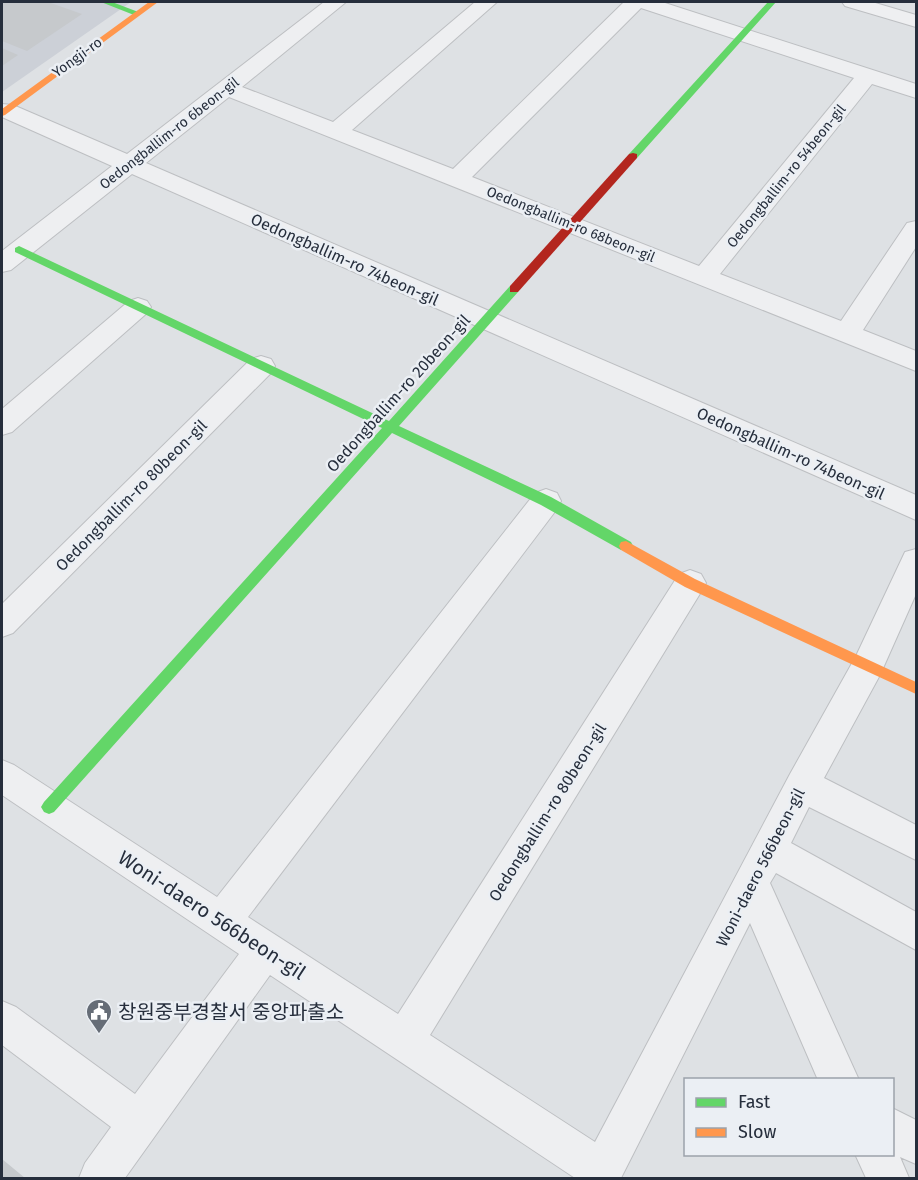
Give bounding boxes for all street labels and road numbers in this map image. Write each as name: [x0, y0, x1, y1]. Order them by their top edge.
street label: Yongji-ro: [49, 34, 105, 81]
street label: Oedongballim-ro 6beon-gil: [96, 74, 242, 193]
street label: Oedongballim-ro 54beon-gil: [723, 101, 849, 251]
street label: Oedongballim-ro 68beon-gil: [484, 183, 658, 266]
street label: Oedongballim-ro 74beon-gil: [248, 209, 442, 310]
street label: Oedongballim-ro 20beon-gil: [323, 310, 474, 476]
street label: Oedongballim-ro 74beon-gil: [694, 403, 888, 504]
street label: Oedongballim-ro 80beon-gil: [52, 415, 211, 575]
street label: Oedongballim-ro 80beon-gil: [485, 720, 610, 905]
street label: Woni-daero 566beon-gil: [712, 785, 809, 950]
street label: Woni-daero 566beon-gil: [114, 845, 310, 985]

